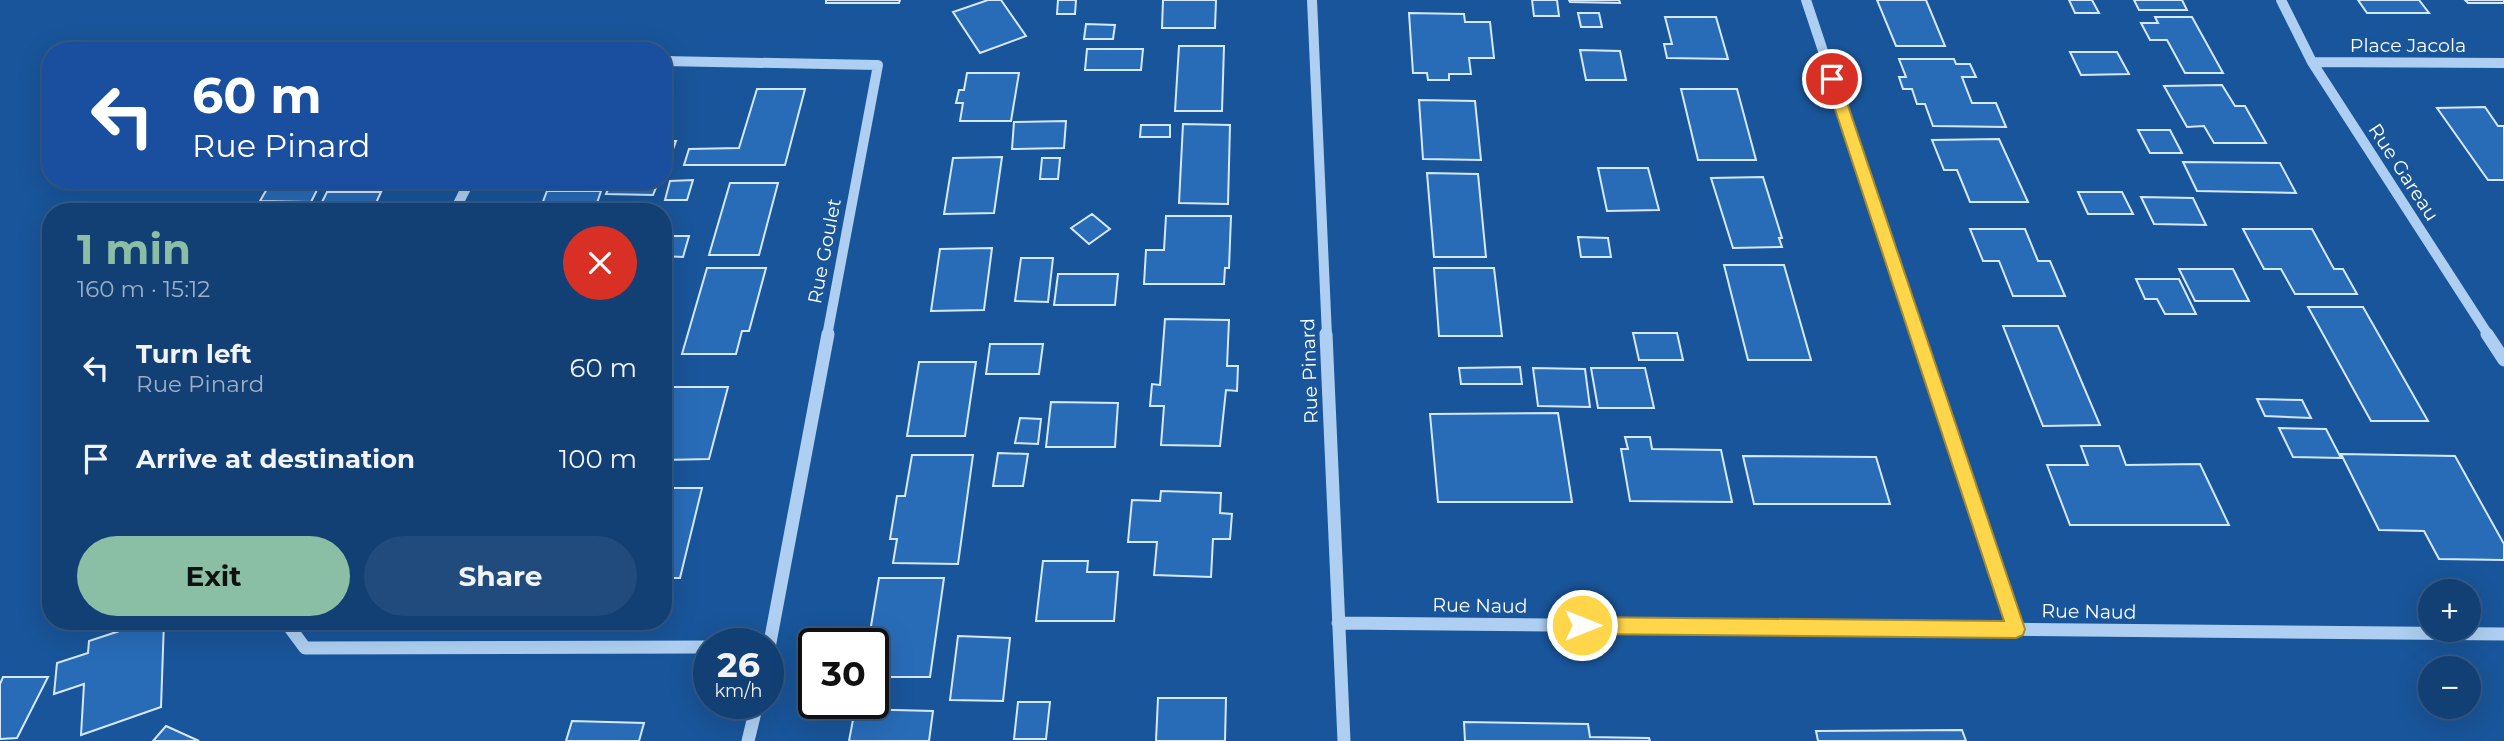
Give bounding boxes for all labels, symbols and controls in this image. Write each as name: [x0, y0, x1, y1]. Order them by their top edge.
street label: Place Jacola: [2350, 34, 2466, 57]
pin: [1802, 49, 1862, 109]
icon: arrive: [1813, 60, 1851, 98]
text: 60 m: [192, 66, 322, 125]
icon: left: [77, 70, 168, 161]
street label: Rue Gareau: [2364, 119, 2444, 225]
text: Rue Pinard: [192, 126, 371, 165]
street label: Rue Goulet: [803, 196, 846, 306]
text: 1 min: [77, 223, 191, 275]
button: close: [563, 226, 637, 300]
text: 160 m · 15:12: [77, 275, 210, 303]
street label: Rue Pinard: [1296, 318, 1323, 424]
text: Turn left: [136, 338, 252, 370]
icon: left: [77, 349, 115, 387]
text: 60 m: [570, 352, 637, 384]
text: Rue Pinard: [136, 370, 264, 398]
icon: arrive: [77, 440, 115, 478]
text: Arrive at destination: [136, 443, 415, 475]
text: 100 m: [559, 443, 637, 475]
button: Exit: [77, 536, 350, 616]
button: Share: [364, 536, 637, 616]
map controls: [2418, 579, 2481, 719]
button: +: [2418, 579, 2481, 642]
position arrow: [1545, 588, 1619, 662]
street label: Rue Naud: [1432, 593, 1528, 618]
street label: Rue Naud: [2041, 599, 2137, 624]
speed limit sign: 30: [798, 628, 889, 719]
text: 26: [717, 643, 760, 686]
button: −: [2418, 656, 2481, 719]
text: km/h: [714, 680, 763, 702]

